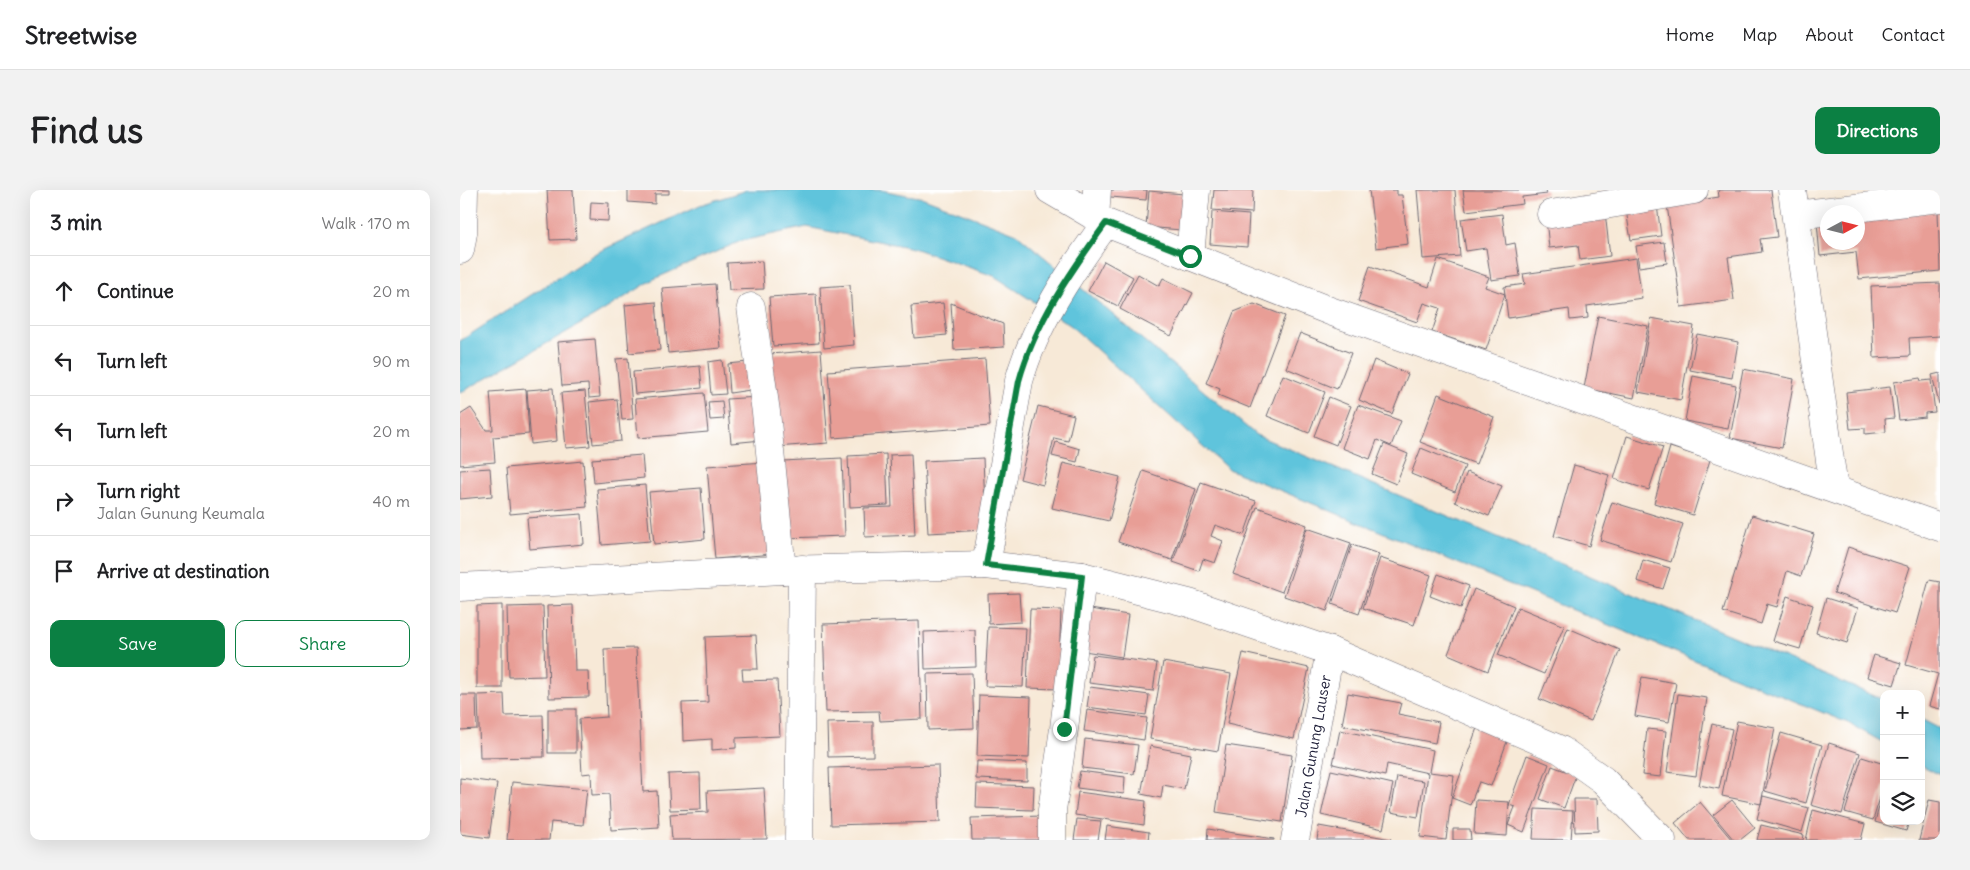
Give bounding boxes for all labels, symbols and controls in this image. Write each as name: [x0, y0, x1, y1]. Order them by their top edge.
text: Streetwise: [25, 20, 137, 50]
text: Home: [1666, 23, 1714, 46]
text: Map: [1742, 23, 1777, 46]
text: About: [1805, 23, 1853, 46]
text: Contact: [1881, 23, 1945, 46]
button: Directions: [1815, 107, 1940, 154]
text: Find us: [30, 108, 143, 152]
north arrow: [1820, 205, 1865, 250]
text: 3 min: [50, 209, 102, 236]
text: Walk · 170 m: [321, 213, 410, 233]
route start: [1179, 245, 1202, 268]
icon: ahead: [50, 277, 78, 305]
text: Continue: [97, 279, 174, 303]
text: 20 m: [373, 281, 410, 301]
icon: left: [50, 347, 78, 375]
text: Turn left: [97, 349, 167, 373]
text: 90 m: [372, 351, 410, 371]
icon: left: [50, 417, 78, 445]
text: Turn left: [97, 419, 167, 443]
text: 20 m: [373, 421, 410, 441]
text: Turn right: [97, 479, 180, 503]
icon: right: [50, 487, 78, 515]
text: 40 m: [372, 491, 410, 511]
text: Jalan Gunung Keumala: [97, 503, 265, 523]
icon: arrive: [50, 557, 78, 585]
text: Arrive at destination: [97, 559, 270, 583]
button: Save: [50, 620, 225, 667]
button: Share: [235, 620, 410, 667]
street label: Jalan Gunung Lauser: [1291, 673, 1335, 819]
map controls: [1880, 690, 1925, 825]
button: +: [1880, 690, 1925, 735]
route end: [1053, 718, 1076, 741]
button: −: [1880, 735, 1925, 780]
button: layers: [1880, 780, 1925, 825]

